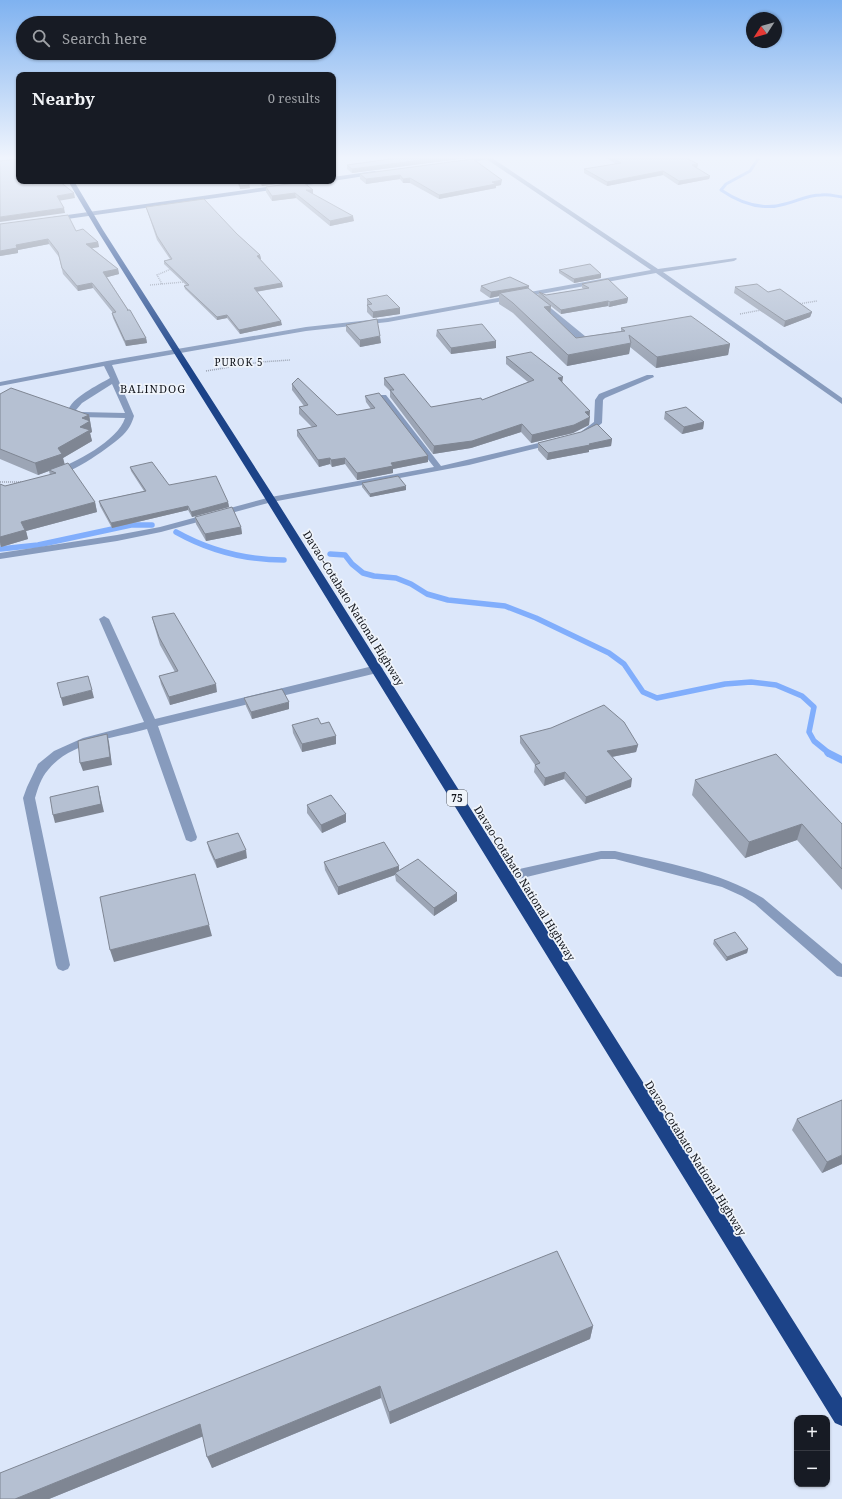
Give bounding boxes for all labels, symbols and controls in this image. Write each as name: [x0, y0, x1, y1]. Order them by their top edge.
north arrow: [746, 12, 782, 48]
search box: [16, 16, 336, 60]
icon: search: [30, 27, 52, 49]
text: Search here: [62, 28, 147, 48]
text: Nearby: [32, 87, 95, 110]
text: 0 results: [268, 89, 320, 107]
district label: PUROK 5: [214, 355, 264, 369]
district label: BALINDOG: [120, 381, 186, 396]
street label: Davao-Cotabato National Highway: [300, 528, 409, 689]
road number: 75: [447, 790, 467, 806]
street label: Davao-Cotabato National Highway: [471, 803, 580, 964]
street label: Davao-Cotabato National Highway: [642, 1078, 751, 1239]
map controls: [794, 1415, 830, 1487]
button: +: [794, 1415, 830, 1451]
button: −: [794, 1451, 830, 1487]

